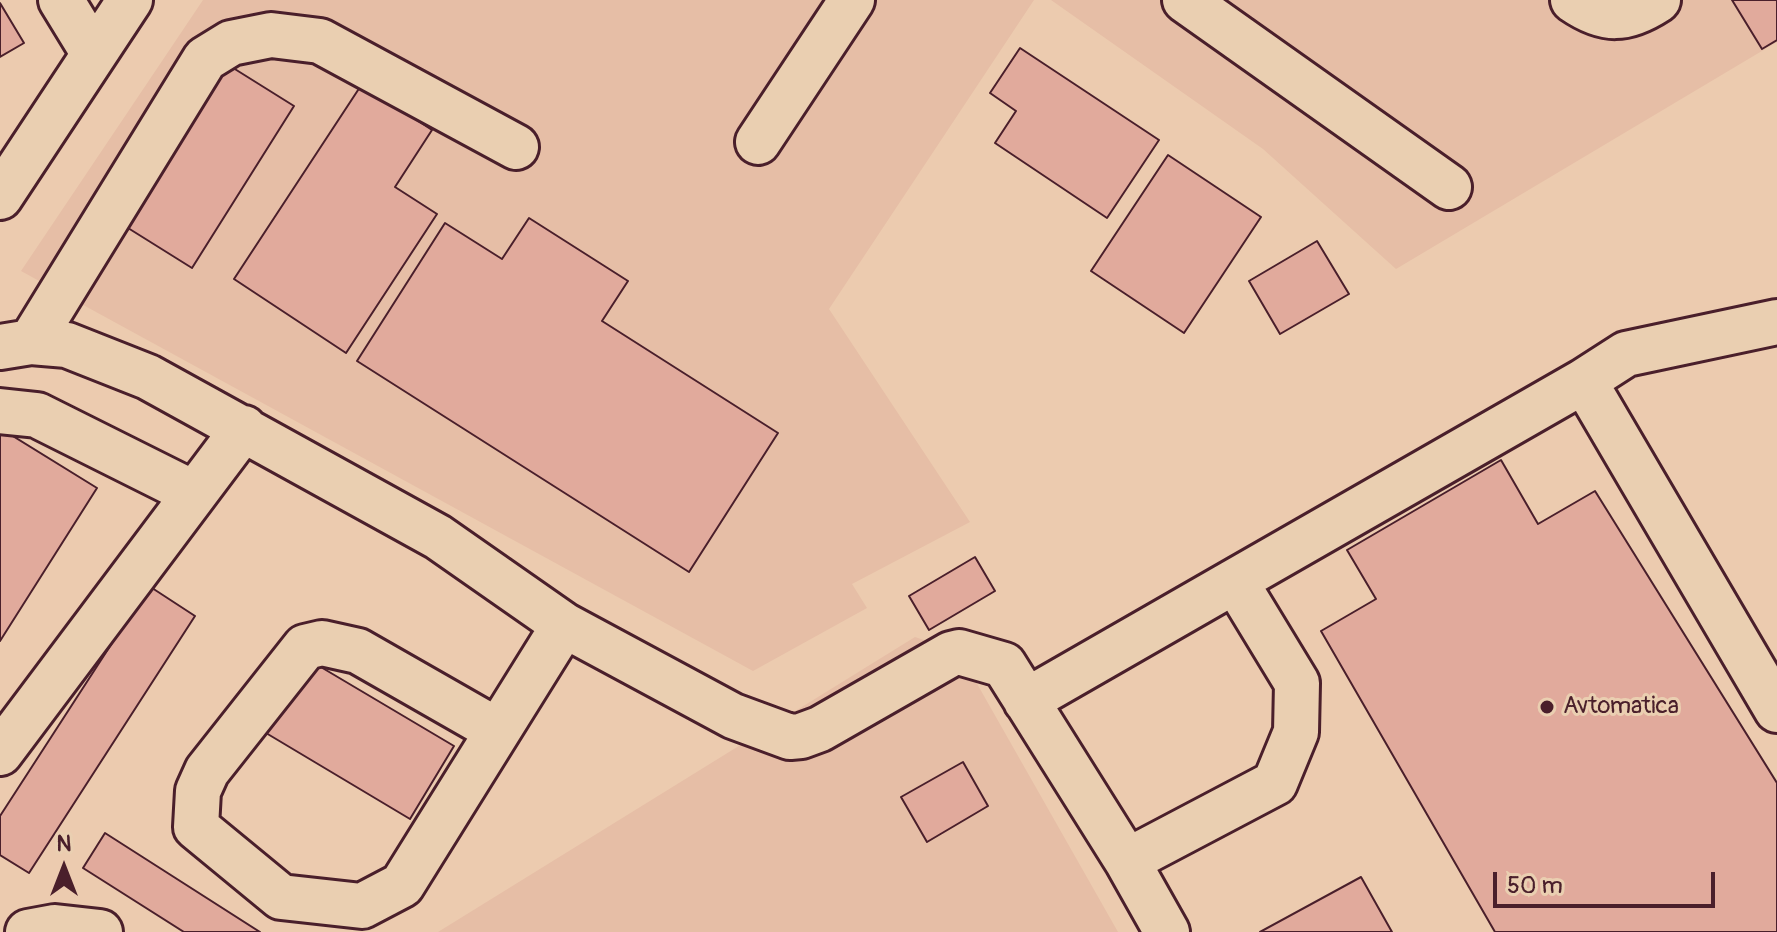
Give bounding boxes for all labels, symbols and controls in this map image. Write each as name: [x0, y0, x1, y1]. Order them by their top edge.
place label: Avtomatica: [1563, 693, 1679, 721]
marker: Avtomatica: [1538, 698, 1556, 716]
north arrow: [24, 828, 104, 908]
text: N: [57, 830, 71, 858]
scale bar: [1497, 856, 1719, 906]
text: 50 m: [1507, 871, 1563, 900]

